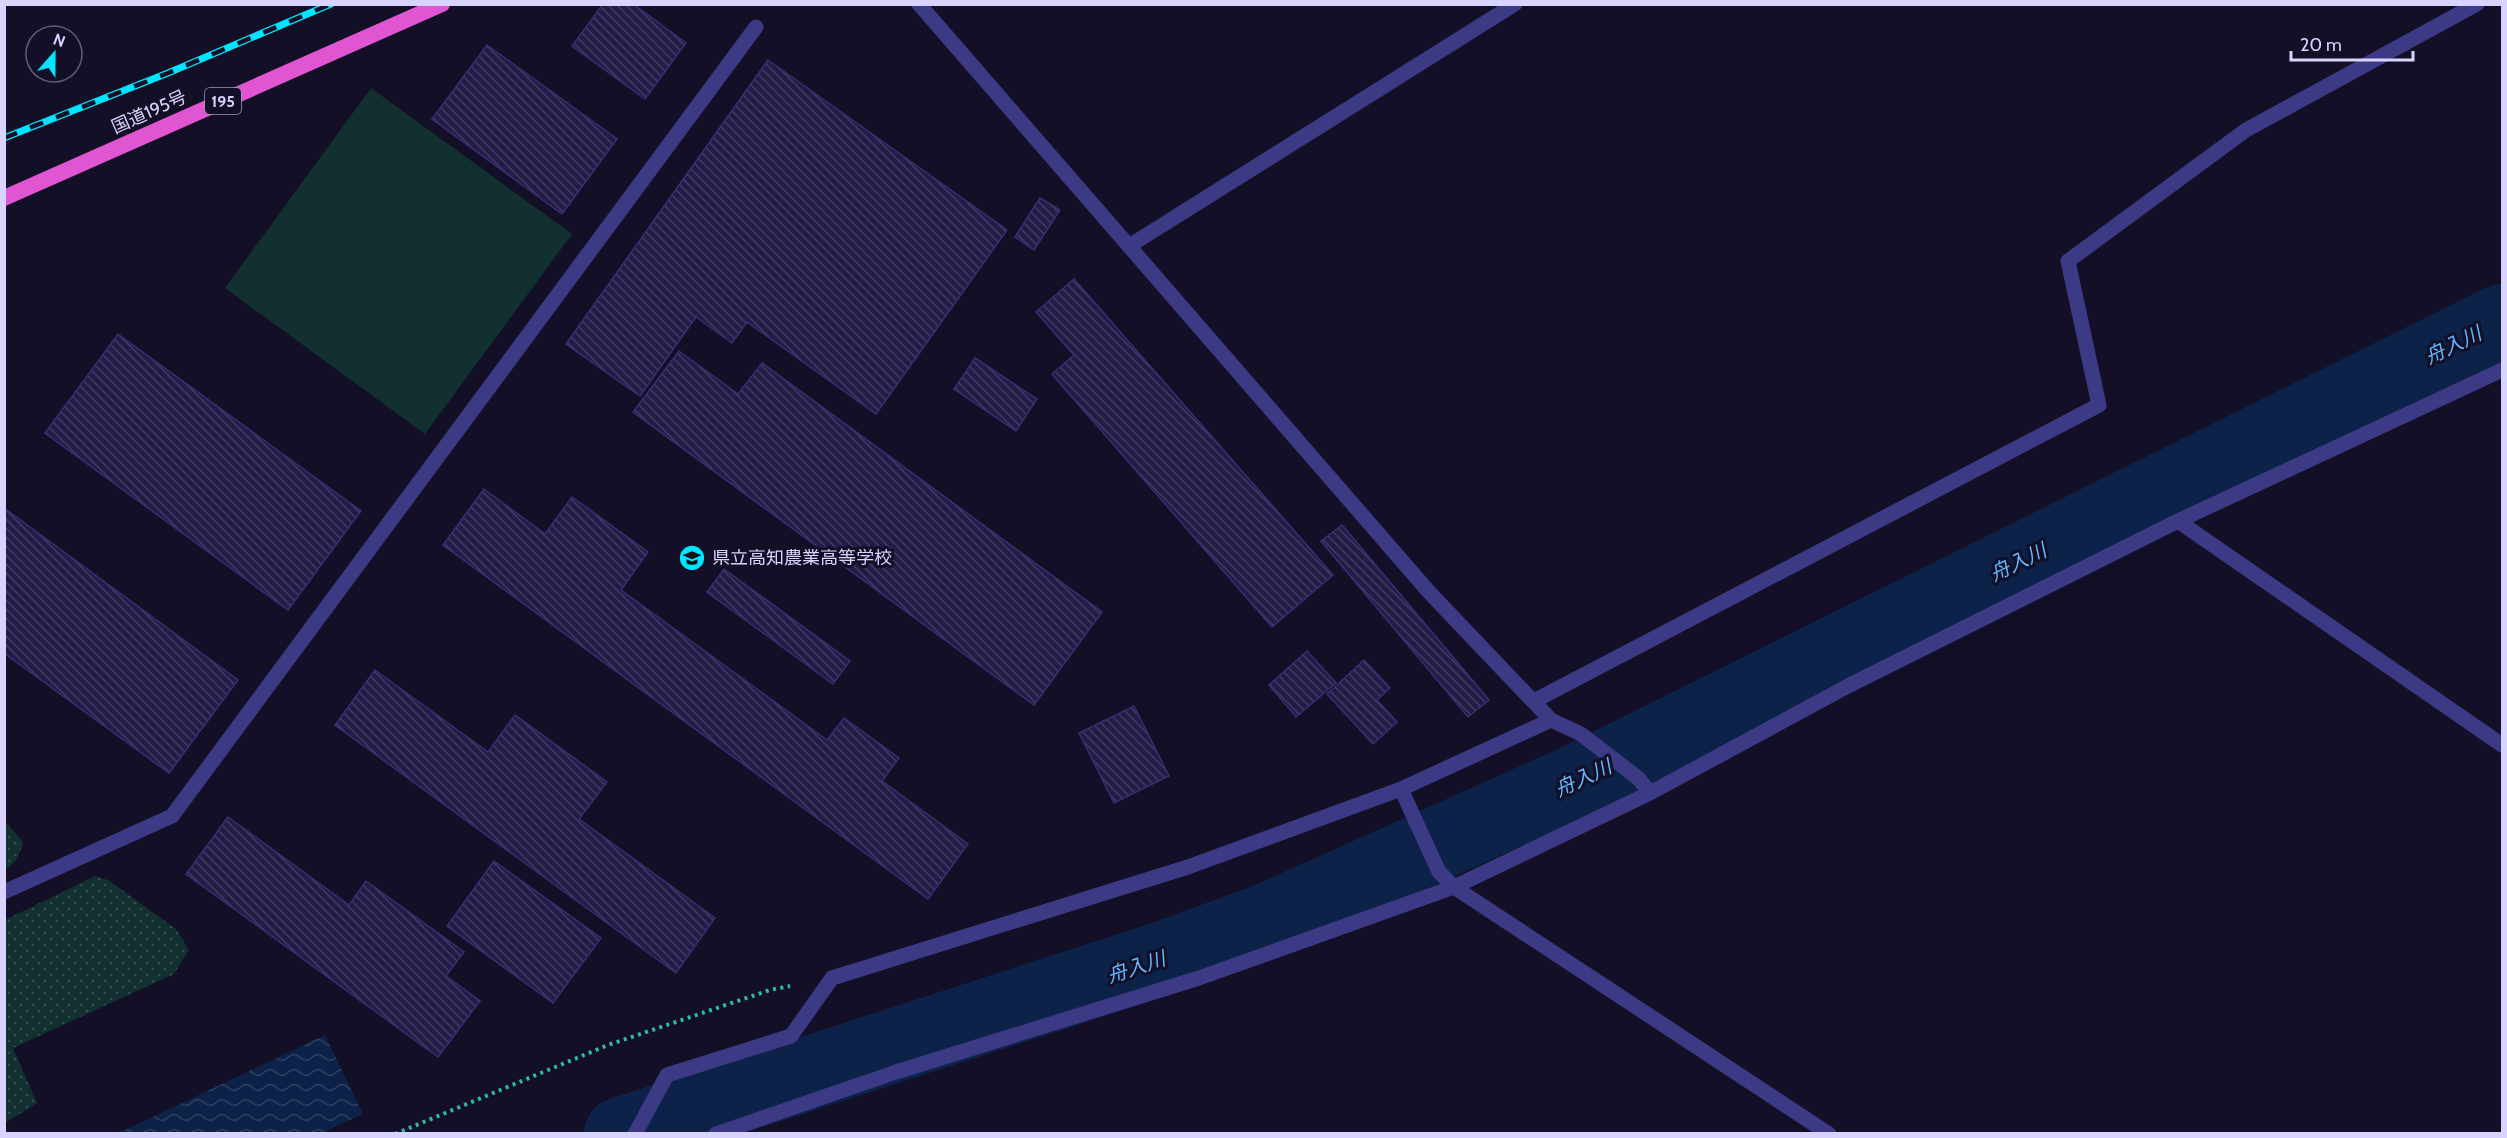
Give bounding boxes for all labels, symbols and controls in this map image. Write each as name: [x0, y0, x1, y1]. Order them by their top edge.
north arrow: [24, 24, 84, 84]
scale bar: [2291, 24, 2412, 62]
text: N: [51, 30, 68, 51]
text: 20 m: [2300, 34, 2342, 56]
street label: 国道195号: [108, 86, 190, 138]
road number: 195: [205, 88, 241, 114]
water label: 舟入川: [2421, 320, 2487, 369]
water label: 舟入川: [1986, 537, 2052, 586]
school or university icon: 県立高知農業高等学校: [677, 543, 707, 573]
place label: 県立高知農業高等学校: [712, 547, 892, 569]
water label: 舟入川: [1551, 754, 1617, 802]
water label: 舟入川: [1104, 946, 1170, 988]

